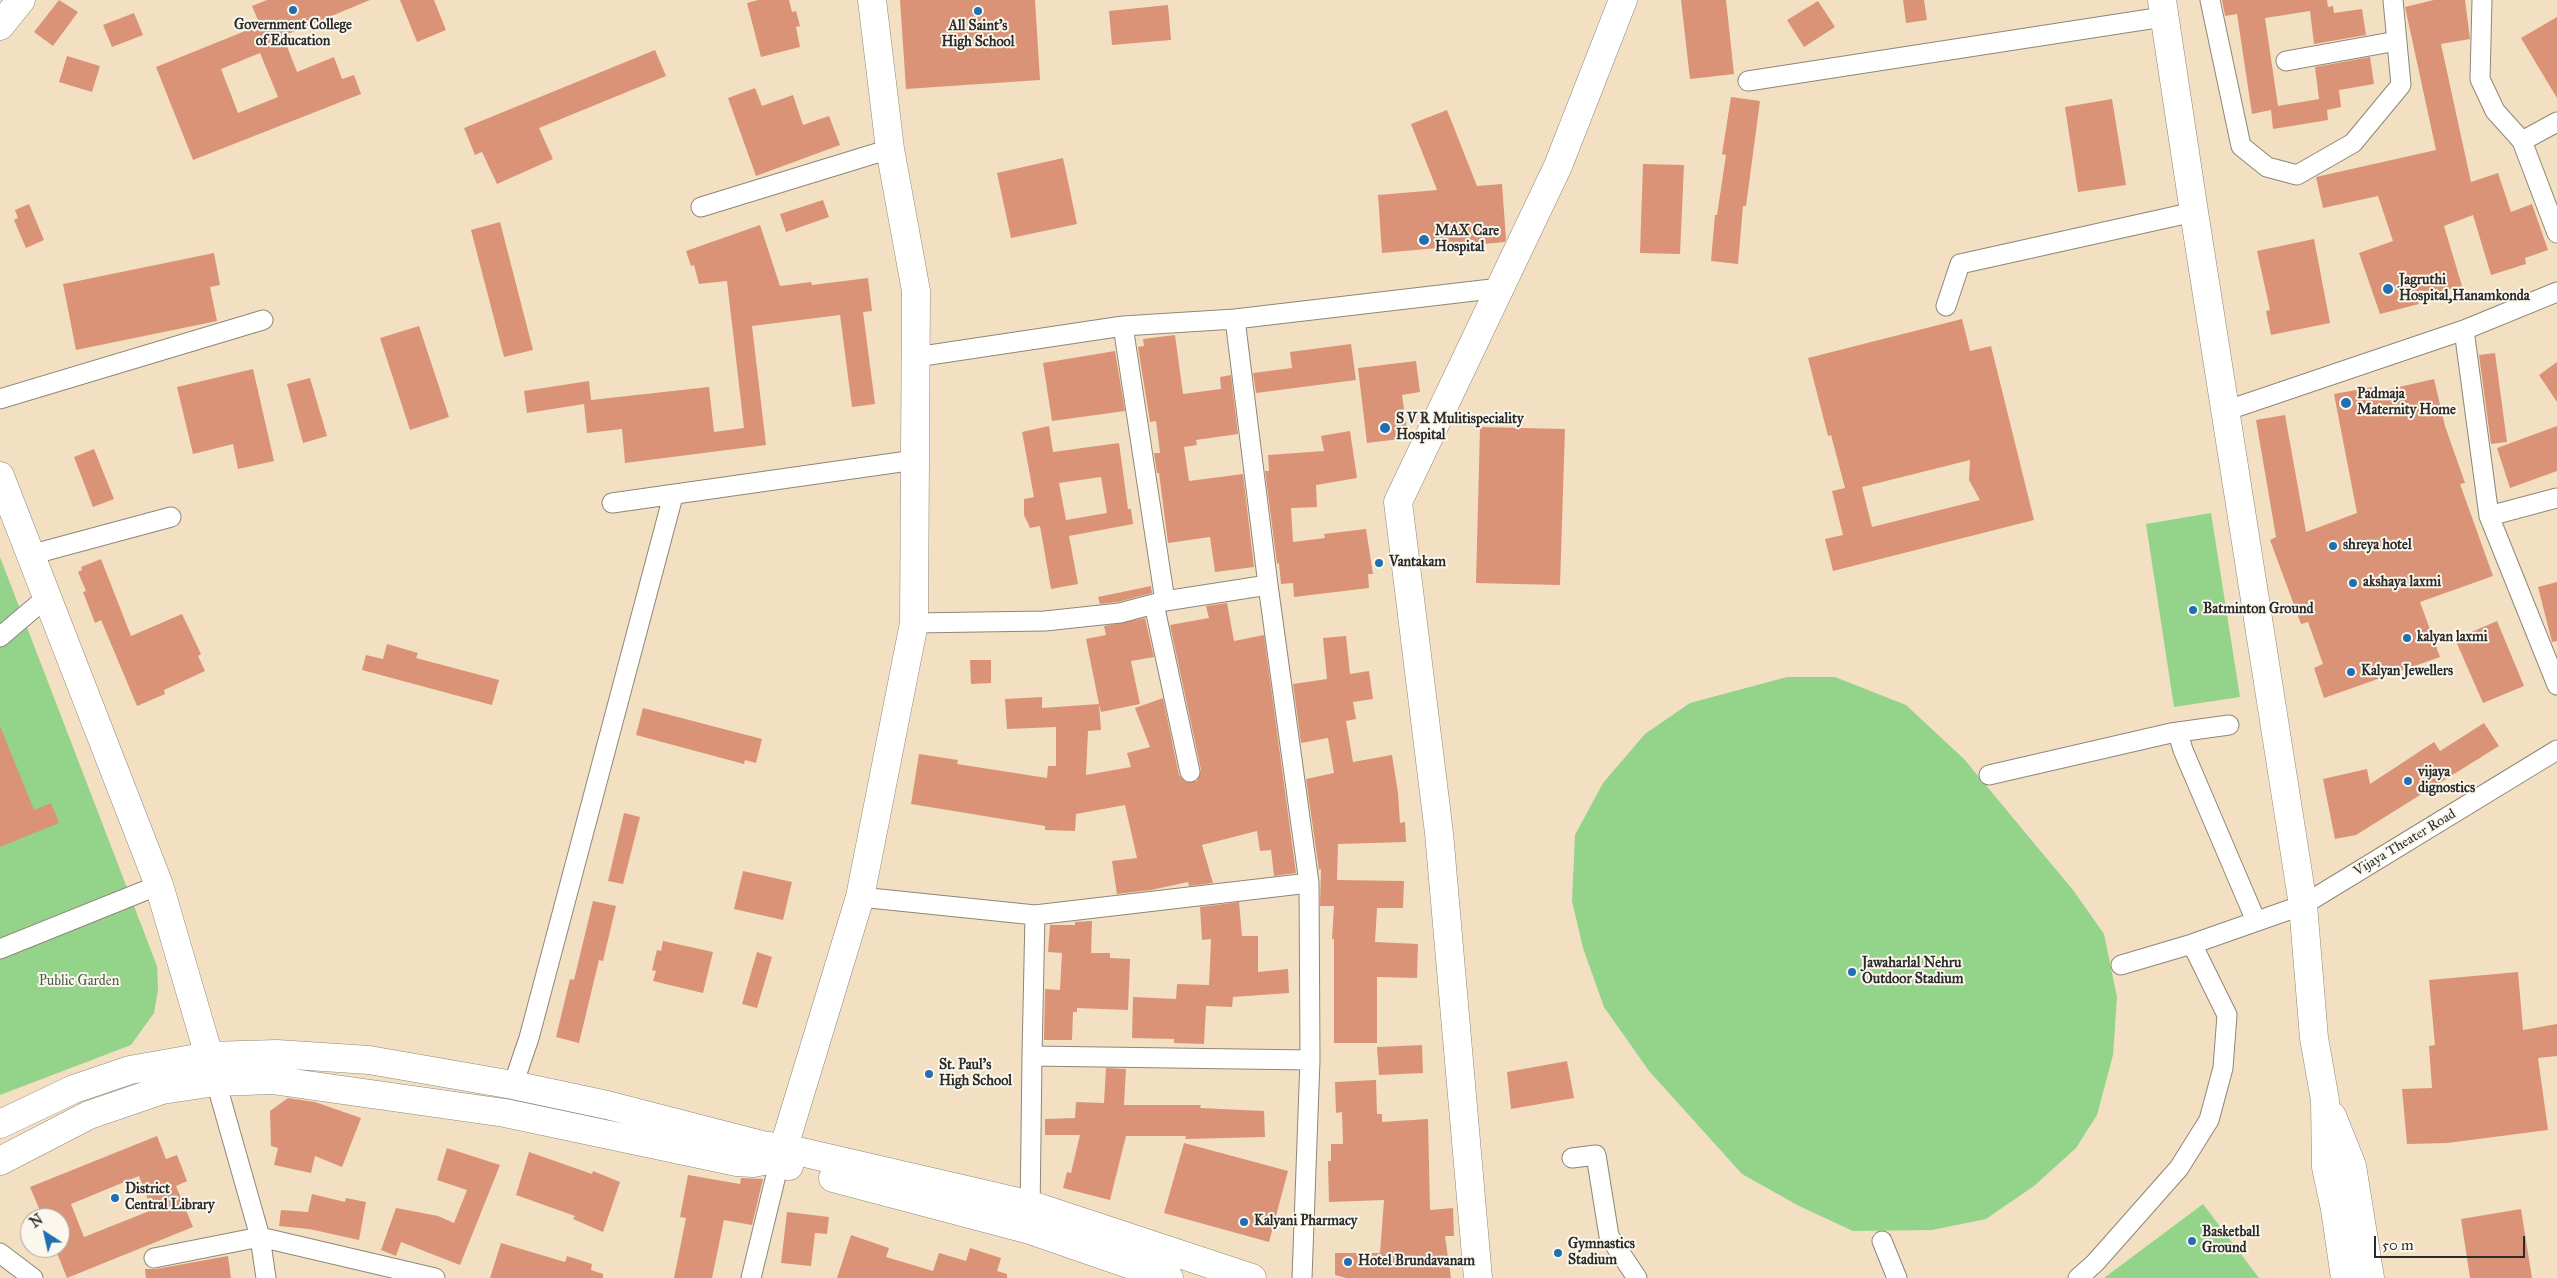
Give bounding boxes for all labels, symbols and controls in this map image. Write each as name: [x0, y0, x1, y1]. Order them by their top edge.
marker: Government College of Education: [287, 4, 299, 16]
marker: All Saint's High School: [972, 5, 984, 17]
place label: Government College of Education: [234, 18, 352, 50]
place label: All Saint's High School: [941, 19, 1015, 52]
place label: MAX Care Hospital: [1435, 224, 1499, 256]
marker: MAX Care Hospital: [1417, 233, 1431, 247]
place label: Jagruthi Hospital,Hanamkonda: [2399, 273, 2530, 306]
marker: Jagruthi Hospital,Hanamkonda: [2381, 282, 2395, 296]
place label: Padmaja Maternity Home: [2357, 387, 2456, 420]
marker: Padmaja Maternity Home: [2339, 396, 2353, 410]
place label: S V R Mulitispeciality Hospital: [1396, 412, 1523, 444]
marker: S V R Mulitispeciality Hospital: [1378, 421, 1392, 435]
place label: shreya hotel: [2343, 538, 2412, 554]
marker: shreya hotel: [2327, 540, 2339, 552]
place label: Vantakam: [1389, 555, 1446, 571]
marker: Vantakam: [1373, 557, 1385, 569]
place label: akshaya laxmi: [2363, 575, 2441, 591]
marker: akshaya laxmi: [2347, 577, 2359, 589]
place label: Batminton Ground: [2203, 602, 2314, 618]
marker: Batminton Ground: [2187, 604, 2199, 616]
place label: kalyan laxmi: [2417, 630, 2488, 646]
marker: kalyan laxmi: [2401, 632, 2413, 644]
place label: Kalyan Jewellers: [2361, 664, 2453, 680]
marker: Kalyan Jewellers: [2345, 666, 2357, 678]
place label: vijaya dignostics: [2418, 765, 2475, 798]
marker: vijaya dignostics: [2402, 775, 2414, 787]
street label: Vijaya Theater Road: [2351, 806, 2459, 880]
place label: Jawaharlal Nehru Outdoor Stadium: [1862, 956, 1964, 989]
marker: Jawaharlal Nehru Outdoor Stadium: [1846, 966, 1858, 978]
park label: Public Garden: [39, 974, 119, 990]
place label: St. Paul's High School: [939, 1058, 1012, 1090]
marker: St. Paul's High School: [923, 1068, 935, 1080]
place label: District Central Library: [125, 1182, 215, 1214]
marker: District Central Library: [109, 1192, 121, 1204]
north arrow: [20, 1208, 70, 1258]
text: N: [27, 1211, 46, 1231]
place label: Kalyani Pharmacy: [1254, 1214, 1357, 1230]
marker: Kalyani Pharmacy: [1238, 1216, 1250, 1228]
place label: Basketball Ground: [2202, 1225, 2260, 1258]
scale bar: [2377, 1226, 2528, 1258]
marker: Basketball Ground: [2186, 1235, 2198, 1247]
text: 50 m: [2382, 1236, 2414, 1254]
place label: Gymnastics Stadium: [1568, 1237, 1635, 1270]
marker: Gymnastics Stadium: [1552, 1247, 1564, 1259]
place label: Hotel Brundavanam: [1358, 1254, 1475, 1270]
marker: Hotel Brundavanam: [1342, 1256, 1354, 1268]

